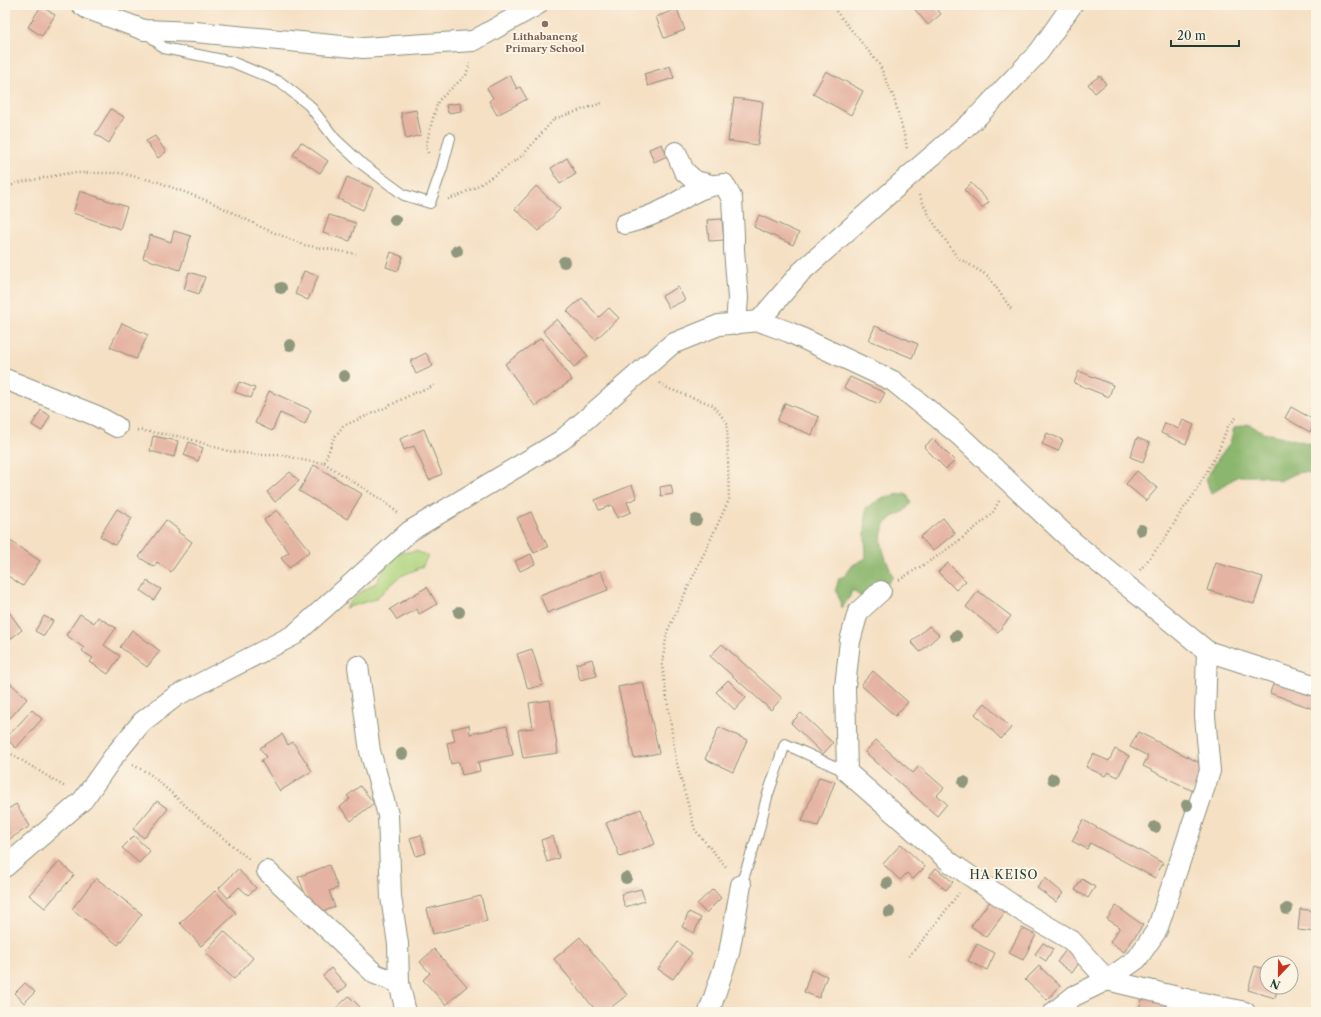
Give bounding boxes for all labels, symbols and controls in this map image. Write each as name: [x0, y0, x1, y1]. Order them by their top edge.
marker: Lithabaneng Primary School: [540, 19, 550, 29]
scale bar: [1171, 22, 1239, 48]
text: 20 m: [1177, 28, 1206, 43]
place label: Lithabaneng Primary School: [505, 30, 585, 55]
district label: HA KEISO: [969, 867, 1039, 882]
north arrow: [1259, 955, 1299, 995]
text: N: [1268, 976, 1282, 993]

